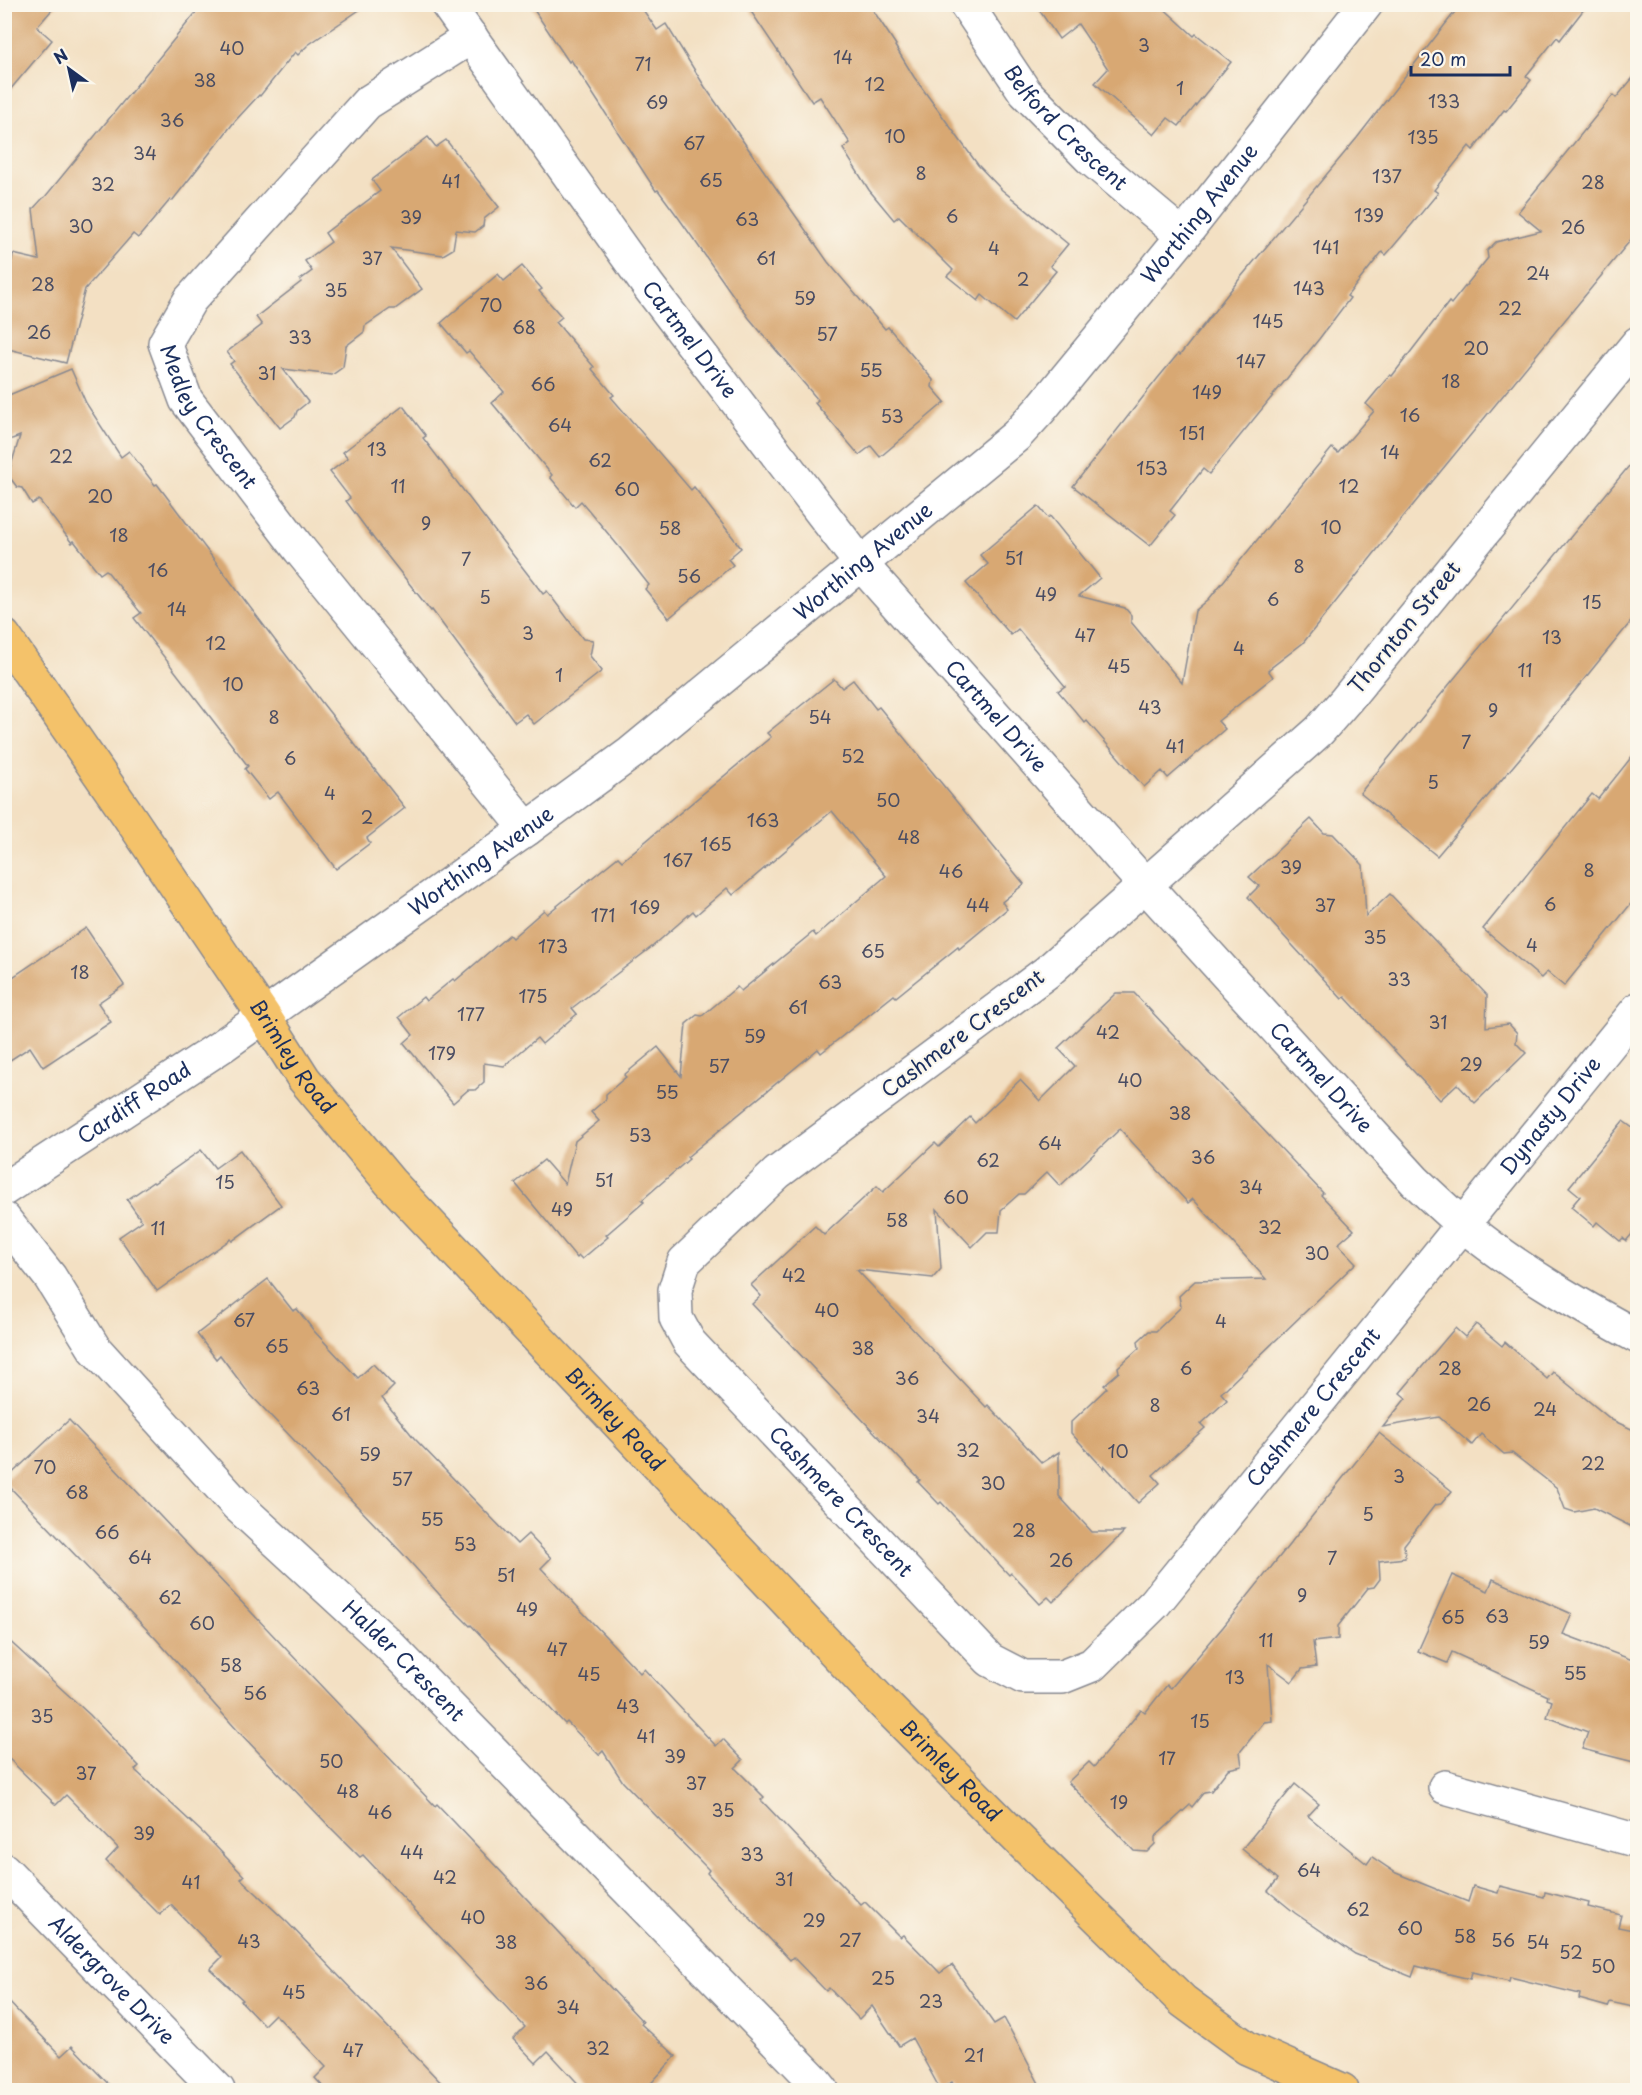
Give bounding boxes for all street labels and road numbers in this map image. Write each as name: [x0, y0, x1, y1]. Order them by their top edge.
street label: Belford Crescent: [997, 58, 1136, 197]
street label: Worthing Avenue: [1132, 136, 1264, 290]
street label: Cartmel Drive: [635, 273, 746, 404]
street label: Medley Crescent: [153, 339, 266, 495]
street label: Worthing Avenue: [786, 493, 939, 627]
street label: Thornton Street: [1339, 553, 1467, 700]
street label: Cartmel Drive: [939, 652, 1056, 778]
street label: Worthing Avenue: [401, 797, 559, 923]
street label: Cashmere Crescent: [873, 960, 1050, 1105]
street label: Brimley Road: [243, 991, 345, 1120]
street label: Cartmel Drive: [1263, 1014, 1382, 1139]
street label: Dynasty Drive: [1491, 1048, 1608, 1181]
street label: Cardiff Road: [70, 1053, 197, 1151]
street label: Cashmere Crescent: [1237, 1320, 1387, 1493]
street label: Brimley Road: [558, 1358, 674, 1478]
street label: Cashmere Crescent: [762, 1418, 921, 1583]
street label: Halder Crescent: [336, 1591, 473, 1728]
street label: Brimley Road: [893, 1711, 1010, 1828]
street label: Aldergrove Drive: [42, 1907, 183, 2051]

